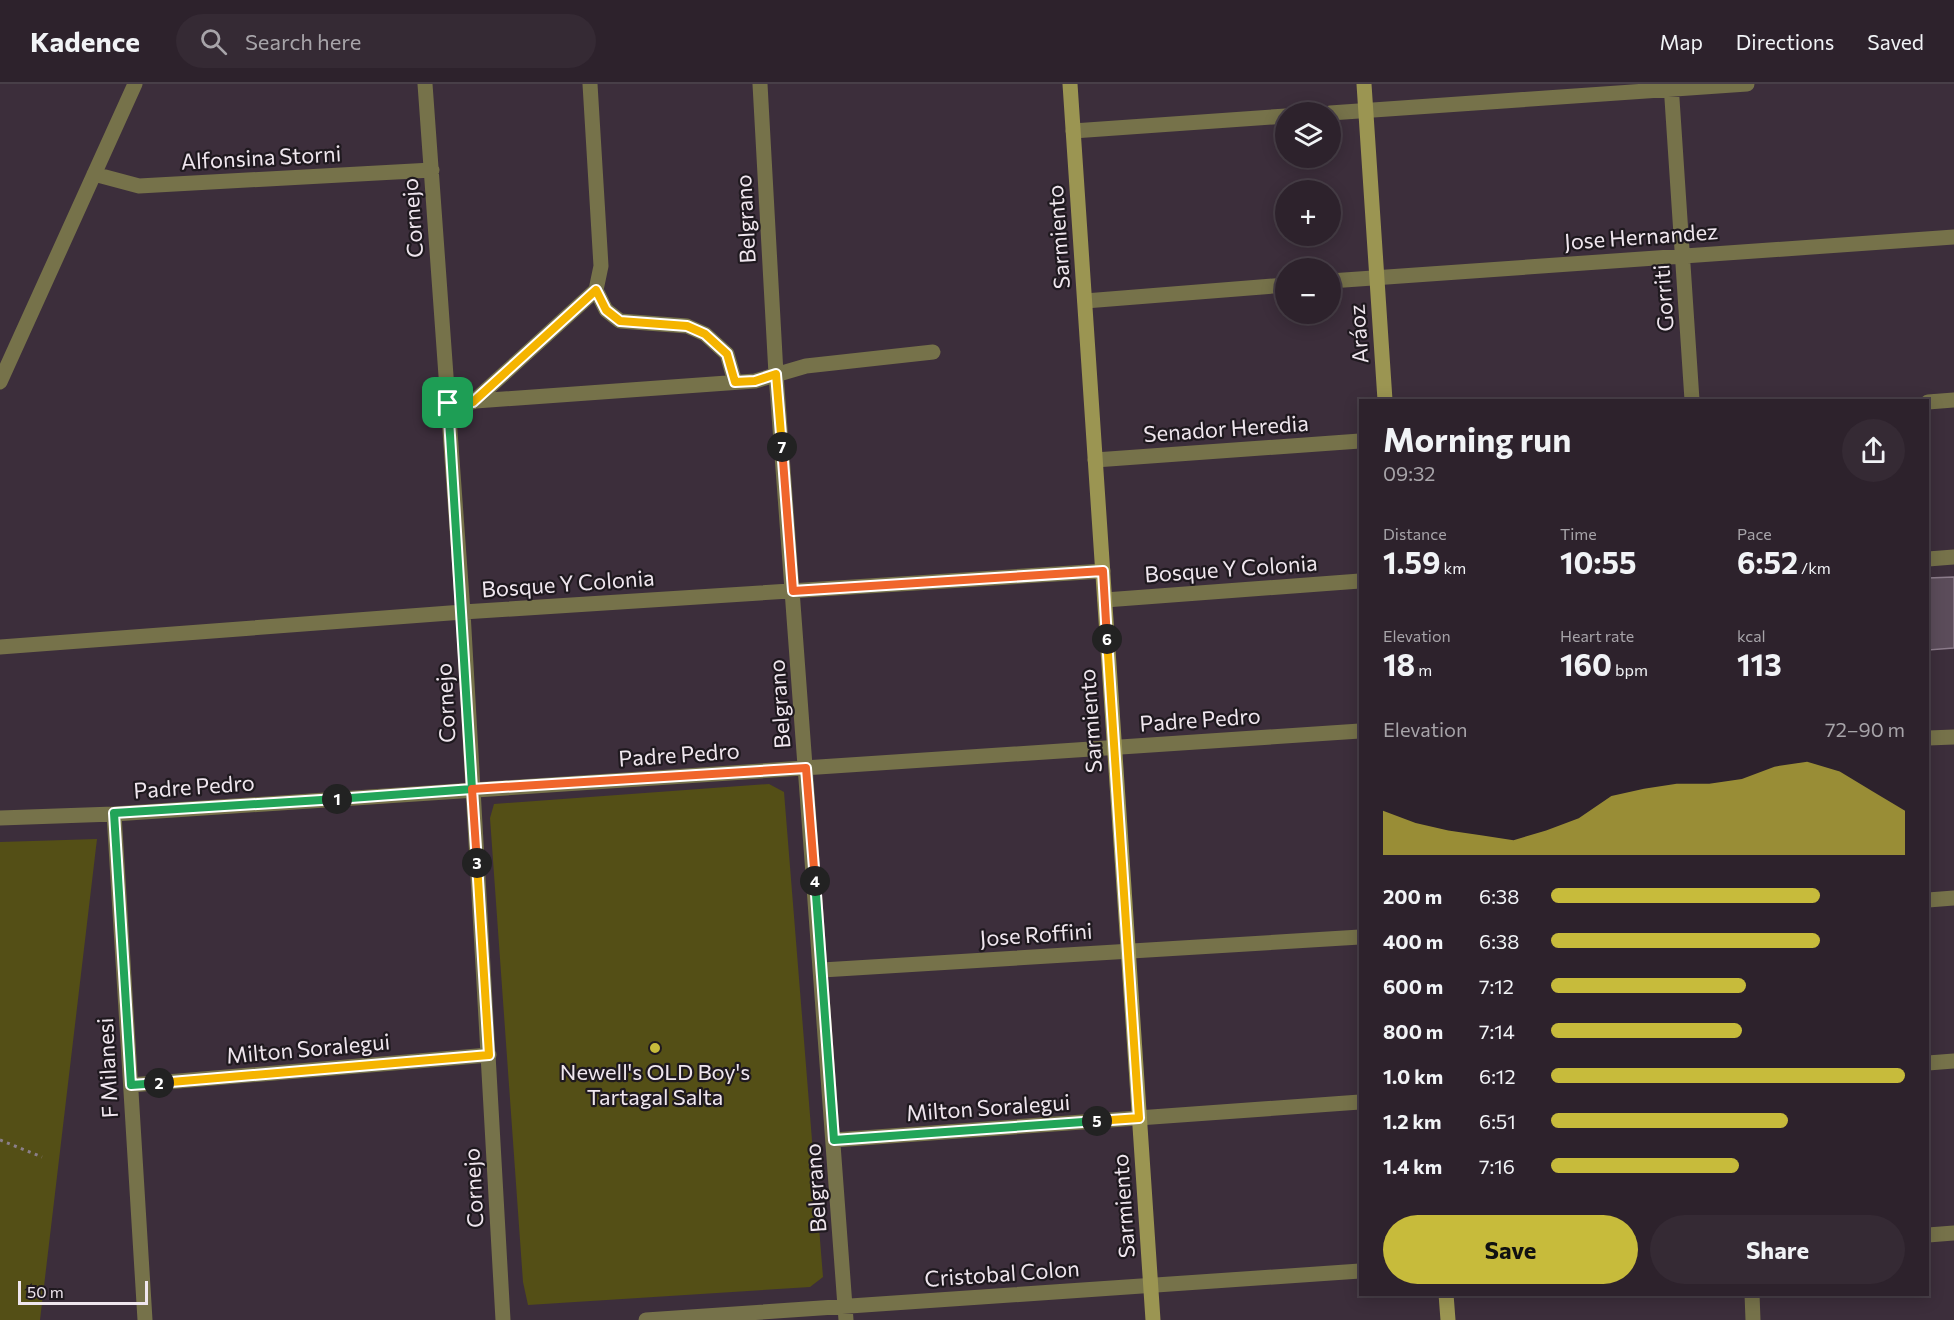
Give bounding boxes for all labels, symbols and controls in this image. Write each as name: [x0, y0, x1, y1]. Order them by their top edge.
search box: [176, 14, 596, 68]
text: Kadence: [30, 24, 140, 58]
icon: search: [197, 25, 230, 58]
text: Search here: [245, 28, 361, 55]
text: Map: [1660, 29, 1703, 54]
text: Directions: [1736, 29, 1834, 54]
text: Saved: [1867, 29, 1924, 54]
map controls: [1275, 102, 1341, 324]
button: layers: [1275, 102, 1341, 168]
street label: Alfonsina Storni: [180, 139, 342, 175]
street label: Belgrano: [729, 174, 761, 264]
street label: Cornejo: [396, 177, 428, 259]
button: +: [1275, 180, 1341, 246]
street label: Sarmiento: [1041, 184, 1075, 290]
street label: Jose Hernandez: [1563, 217, 1719, 255]
button: −: [1275, 258, 1341, 324]
street label: Gorriti: [1647, 264, 1679, 332]
street label: Aráoz: [1342, 303, 1374, 364]
pin: [422, 377, 473, 428]
icon: arrive: [431, 386, 464, 419]
street label: Senador Heredia: [1143, 409, 1309, 447]
text: Morning run: [1383, 418, 1571, 459]
button: share: [1842, 419, 1905, 482]
pin: 7: [767, 432, 797, 462]
text: 7: [778, 437, 786, 456]
text: 09:32: [1383, 461, 1435, 485]
text: Distance: [1383, 524, 1447, 543]
text: Time: [1560, 524, 1597, 543]
text: Pace: [1737, 524, 1772, 543]
text: 1.59: [1383, 543, 1441, 580]
text: 10:55: [1560, 543, 1636, 580]
text: 6:52: [1737, 543, 1798, 580]
street label: Bosque Y Colonia: [1144, 548, 1318, 588]
text: km: [1441, 558, 1466, 577]
text: /km: [1798, 558, 1831, 577]
street label: Bosque Y Colonia: [481, 563, 655, 603]
pin: 6: [1092, 624, 1122, 654]
text: Elevation: [1383, 626, 1451, 645]
text: Heart rate: [1560, 626, 1634, 645]
text: kcal: [1737, 626, 1766, 645]
text: 6: [1102, 629, 1112, 648]
text: 18: [1383, 645, 1415, 682]
text: 160: [1560, 645, 1612, 682]
text: 113: [1737, 645, 1782, 682]
street label: Belgrano: [762, 659, 796, 749]
text: m: [1415, 660, 1432, 679]
text: bpm: [1612, 660, 1648, 679]
street label: Cornejo: [429, 662, 461, 744]
street label: Sarmiento: [1073, 668, 1107, 774]
street label: Padre Pedro: [1138, 701, 1262, 737]
text: Elevation: [1383, 717, 1468, 741]
text: 72–90 m: [1825, 717, 1905, 741]
street label: Padre Pedro: [617, 736, 741, 772]
street label: Padre Pedro: [132, 768, 256, 804]
pin: 1: [322, 784, 352, 814]
text: 1: [333, 789, 341, 808]
pin: 3: [462, 848, 492, 878]
text: 3: [472, 853, 482, 872]
pin: 4: [800, 866, 830, 896]
text: 4: [810, 871, 820, 890]
text: 200 m: [1383, 884, 1442, 908]
text: 6:38: [1479, 884, 1519, 908]
street label: Jose Roffini: [979, 917, 1093, 951]
text: 400 m: [1383, 929, 1443, 953]
text: 6:38: [1479, 929, 1519, 953]
text: 600 m: [1383, 974, 1443, 998]
text: 7:12: [1479, 974, 1514, 998]
street label: F Milanesi: [91, 1017, 123, 1119]
text: 800 m: [1383, 1019, 1443, 1043]
text: 7:14: [1479, 1019, 1515, 1043]
street label: Milton Soralegui: [225, 1027, 391, 1069]
marker: Newell's OLD Boy's Tartagal Salta: [648, 1041, 662, 1055]
place label: Newell's OLD Boy's Tartagal Salta: [560, 1058, 750, 1110]
text: 1.0 km: [1383, 1064, 1443, 1088]
text: 6:12: [1479, 1064, 1516, 1088]
pin: 2: [144, 1068, 174, 1098]
text: 2: [154, 1073, 164, 1092]
street label: Milton Soralegui: [905, 1088, 1071, 1126]
pin: 5: [1082, 1106, 1112, 1136]
text: 1.2 km: [1383, 1109, 1441, 1133]
text: 6:51: [1479, 1109, 1516, 1133]
text: 5: [1092, 1111, 1102, 1130]
street label: Belgrano: [798, 1143, 832, 1233]
street label: Cornejo: [457, 1147, 489, 1229]
street label: Sarmiento: [1106, 1153, 1140, 1259]
text: 1.4 km: [1383, 1154, 1442, 1178]
text: 7:16: [1479, 1154, 1515, 1178]
button: Save: [1383, 1215, 1638, 1284]
button: Share: [1650, 1215, 1905, 1284]
street label: Cristobal Colon: [924, 1254, 1080, 1292]
scale bar: [18, 1278, 148, 1306]
text: 50 m: [27, 1282, 64, 1301]

